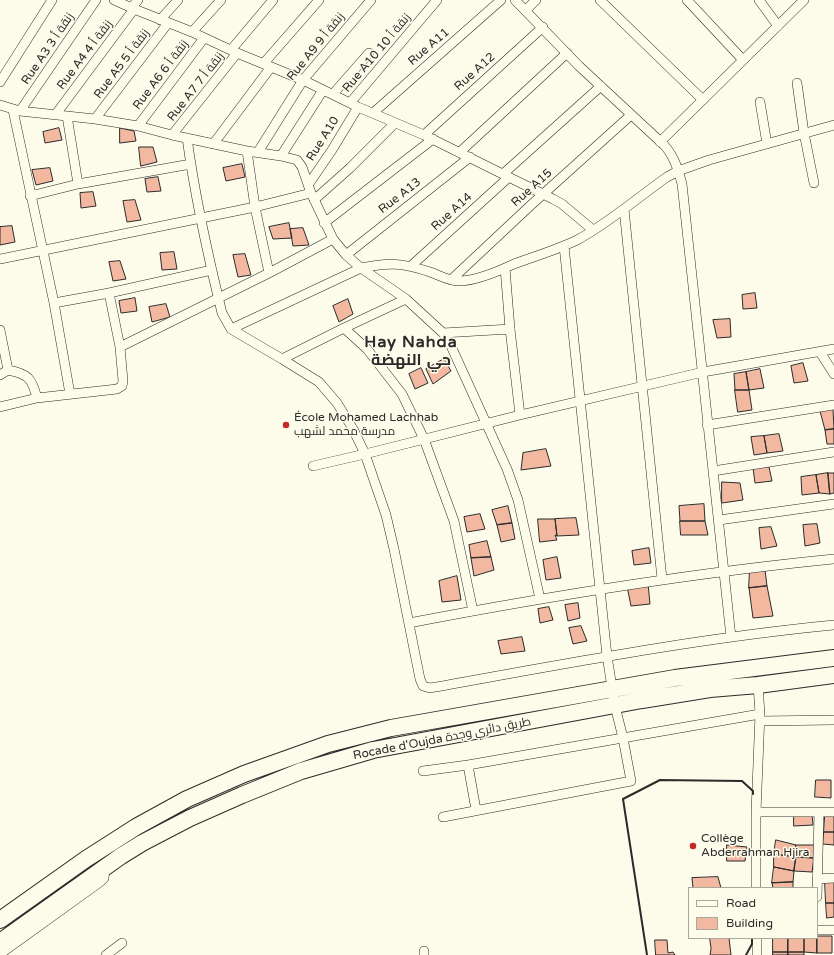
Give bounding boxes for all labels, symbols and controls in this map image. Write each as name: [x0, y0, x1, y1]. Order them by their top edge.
street label: Rue A3 زنقة أ 3: [19, 10, 77, 88]
street label: Rue A9 زنقة أ 9: [284, 10, 348, 84]
street label: Rue A10 زنقة أ 10: [340, 11, 414, 95]
street label: Rue A4 زنقة أ 4: [54, 17, 116, 93]
street label: Rue A11: [405, 25, 453, 69]
street label: Rue A5 زنقة أ 5: [91, 26, 153, 102]
street label: Rue A6 زنقة أ 6: [130, 37, 192, 113]
street label: Rue A7 زنقة أ 7: [165, 50, 227, 124]
street label: Rue A12: [452, 50, 498, 94]
street label: Rue A10: [304, 114, 342, 164]
street label: Rue A15: [509, 166, 555, 210]
street label: Rue A13: [376, 175, 424, 217]
street label: Rue A14: [429, 190, 475, 234]
district label: Hay Nahda حي النهضة: [364, 333, 458, 371]
place label: École Mohamed Lachhab مدرسة محمد لشهب: [294, 411, 438, 439]
marker: École Mohamed Lachhab مدرسة محمد لشهب: [281, 420, 291, 430]
street label: Rocade d'Oujda طريق دائري وجدة: [352, 715, 532, 763]
place label: Collège Abderrahman Hjira: [701, 832, 810, 860]
marker: Collège Abderrahman Hjira: [688, 841, 698, 851]
legend: [688, 887, 818, 939]
text: Road: [726, 896, 756, 910]
text: Building: [726, 916, 773, 930]

